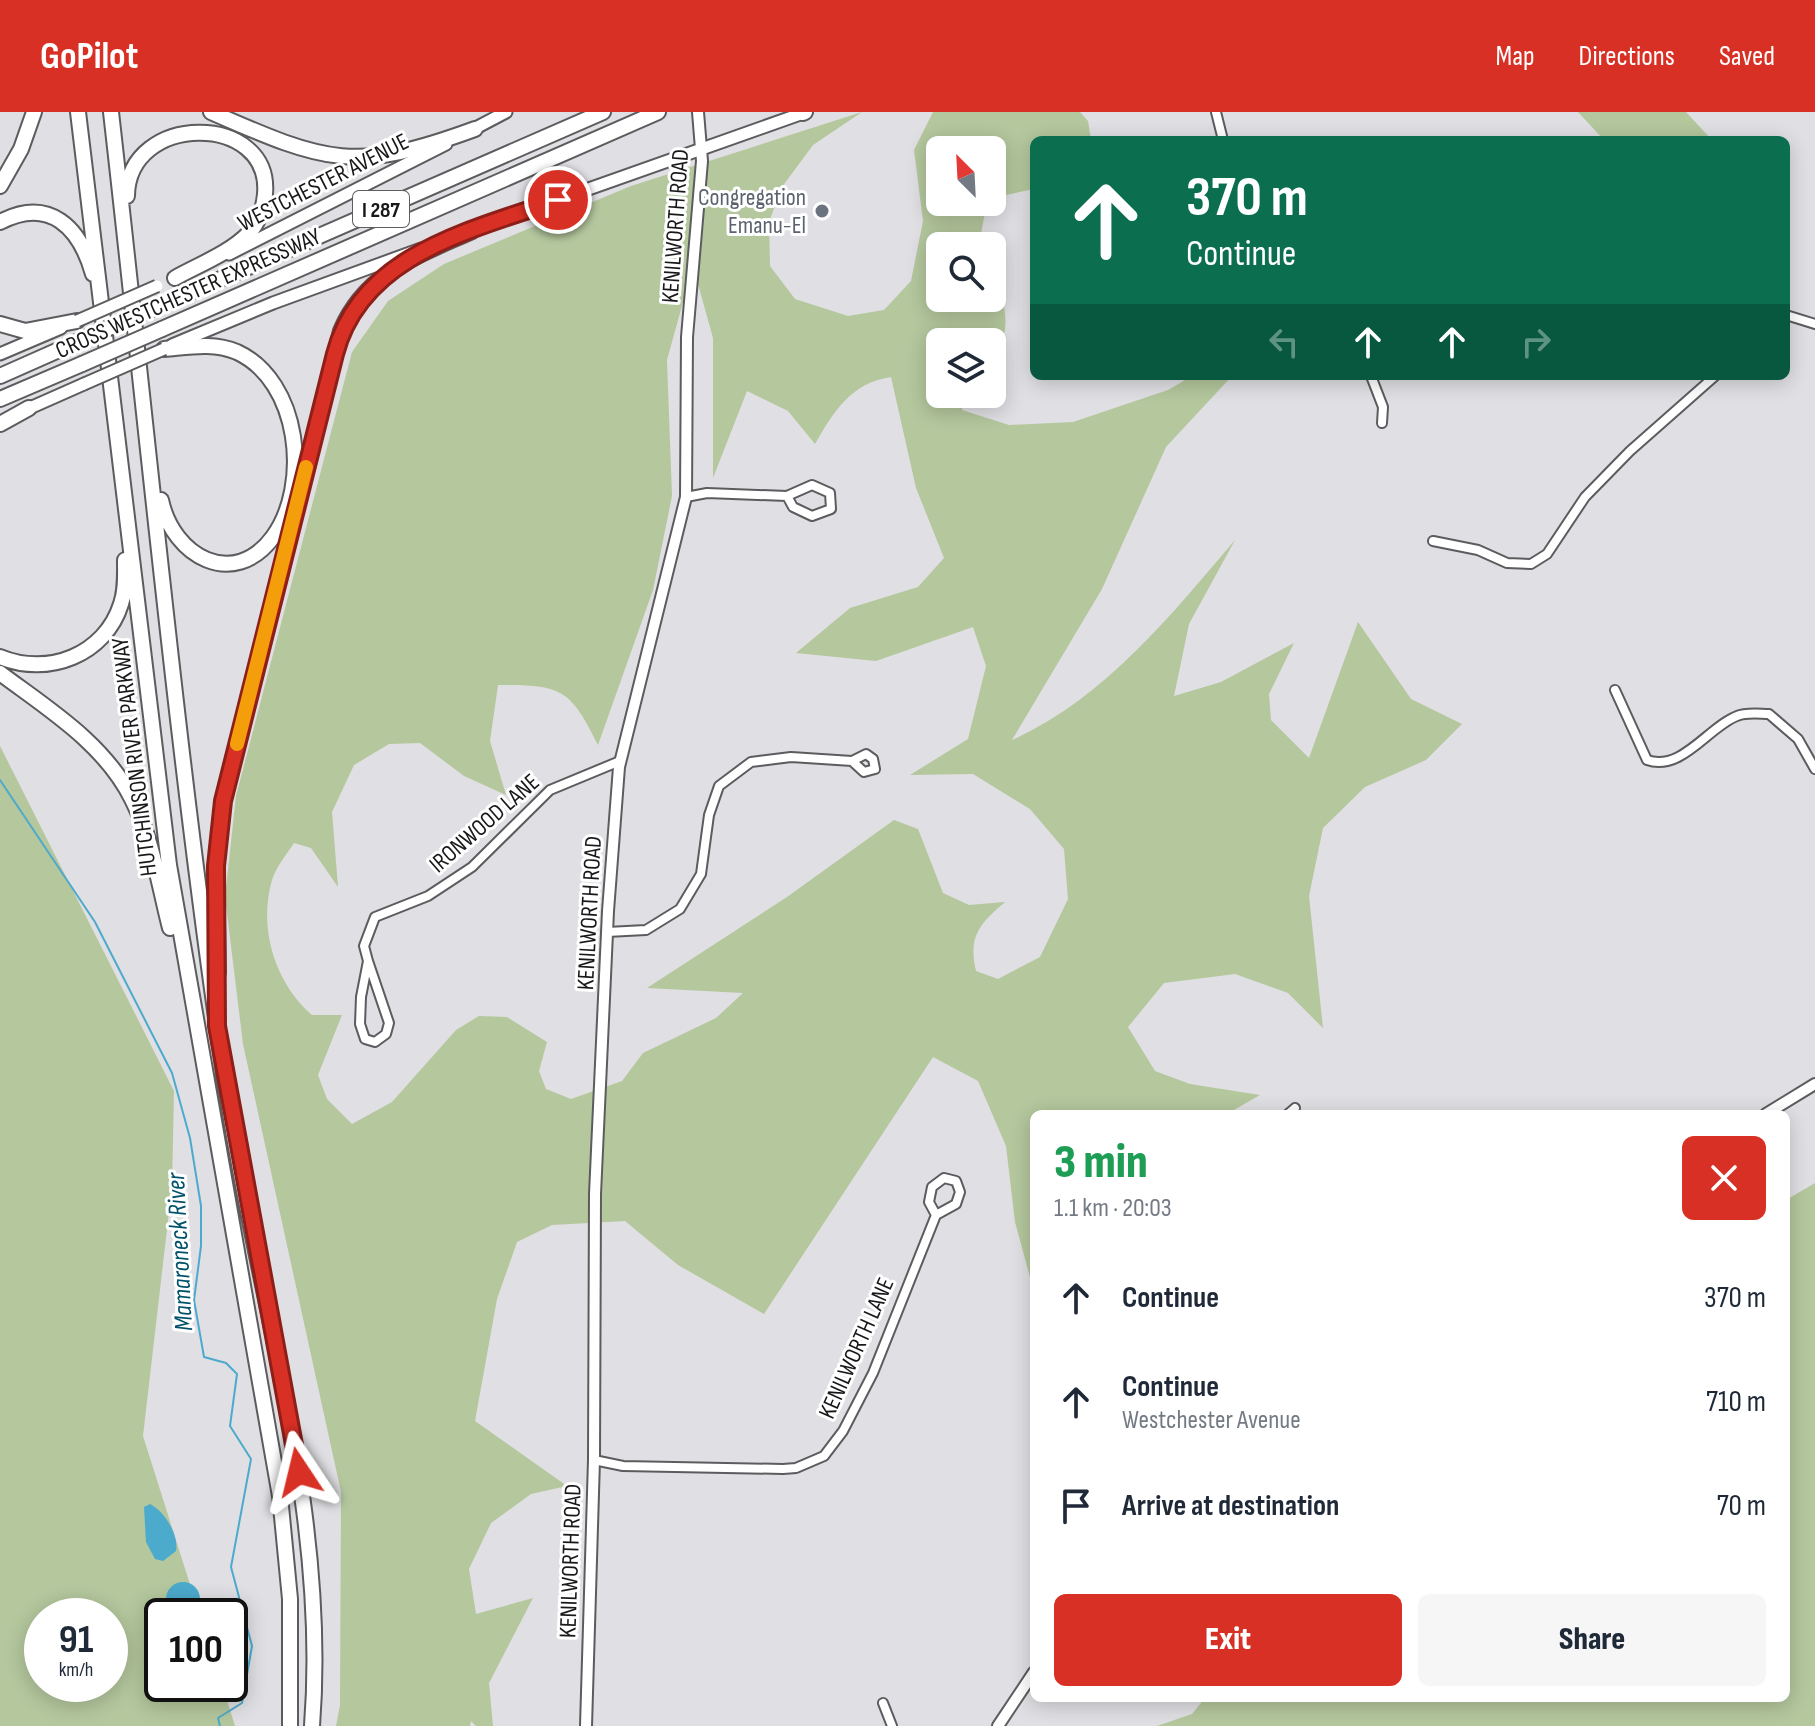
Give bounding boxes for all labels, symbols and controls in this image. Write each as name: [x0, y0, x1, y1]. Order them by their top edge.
text: GoPilot: [40, 34, 138, 79]
text: Map: [1496, 40, 1535, 73]
text: Directions: [1579, 40, 1675, 73]
text: Saved: [1719, 40, 1775, 73]
street label: WESTCHESTER AVENUE: [233, 127, 413, 238]
north arrow: [926, 136, 1006, 216]
map controls: [926, 136, 1006, 408]
street label: KENILWORTH ROAD: [656, 148, 695, 304]
text: 370 m: [1186, 165, 1308, 232]
pin: [524, 166, 592, 234]
icon: ahead: [1054, 168, 1158, 272]
icon: arrive: [536, 178, 580, 222]
place label: Congregation Emanu-El: [698, 183, 806, 240]
road number: I 287: [353, 191, 409, 227]
marker: Congregation Emanu-El: [813, 202, 831, 220]
street label: CROSS WESTCHESTER EXPRESSWAY: [51, 222, 325, 365]
button: search: [926, 232, 1006, 312]
text: Continue: [1186, 233, 1296, 276]
icon: left: [1262, 320, 1306, 364]
icon: ahead: [1346, 320, 1390, 364]
icon: ahead: [1430, 320, 1474, 364]
icon: right: [1514, 320, 1558, 364]
button: layers: [926, 328, 1006, 408]
street label: HUTCHINSON RIVER PARKWAY: [105, 636, 164, 878]
street label: IRONWOOD LANE: [423, 768, 545, 879]
street label: KENILWORTH ROAD: [571, 835, 608, 991]
text: 3 min: [1054, 1134, 1148, 1191]
button: close: [1682, 1136, 1766, 1220]
water label: Mamaroneck River: [161, 1170, 200, 1332]
text: 1.1 km · 20:03: [1054, 1193, 1172, 1224]
street label: KENILWORTH LANE: [812, 1273, 900, 1423]
icon: ahead: [1054, 1276, 1098, 1320]
text: Continue: [1122, 1280, 1219, 1316]
text: 370 m: [1704, 1280, 1766, 1316]
text: Continue: [1122, 1369, 1219, 1405]
icon: ahead: [1054, 1380, 1098, 1424]
text: 710 m: [1706, 1384, 1766, 1420]
text: Westchester Avenue: [1122, 1405, 1301, 1436]
position arrow: [257, 1430, 341, 1514]
street label: KENILWORTH ROAD: [553, 1483, 588, 1639]
icon: arrive: [1054, 1484, 1098, 1528]
text: Arrive at destination: [1122, 1488, 1339, 1524]
text: 70 m: [1717, 1488, 1766, 1524]
button: Exit: [1054, 1594, 1402, 1686]
button: Share: [1418, 1594, 1766, 1686]
speed limit sign: 100: [144, 1598, 248, 1702]
text: 91: [59, 1616, 93, 1664]
text: km/h: [59, 1658, 93, 1682]

